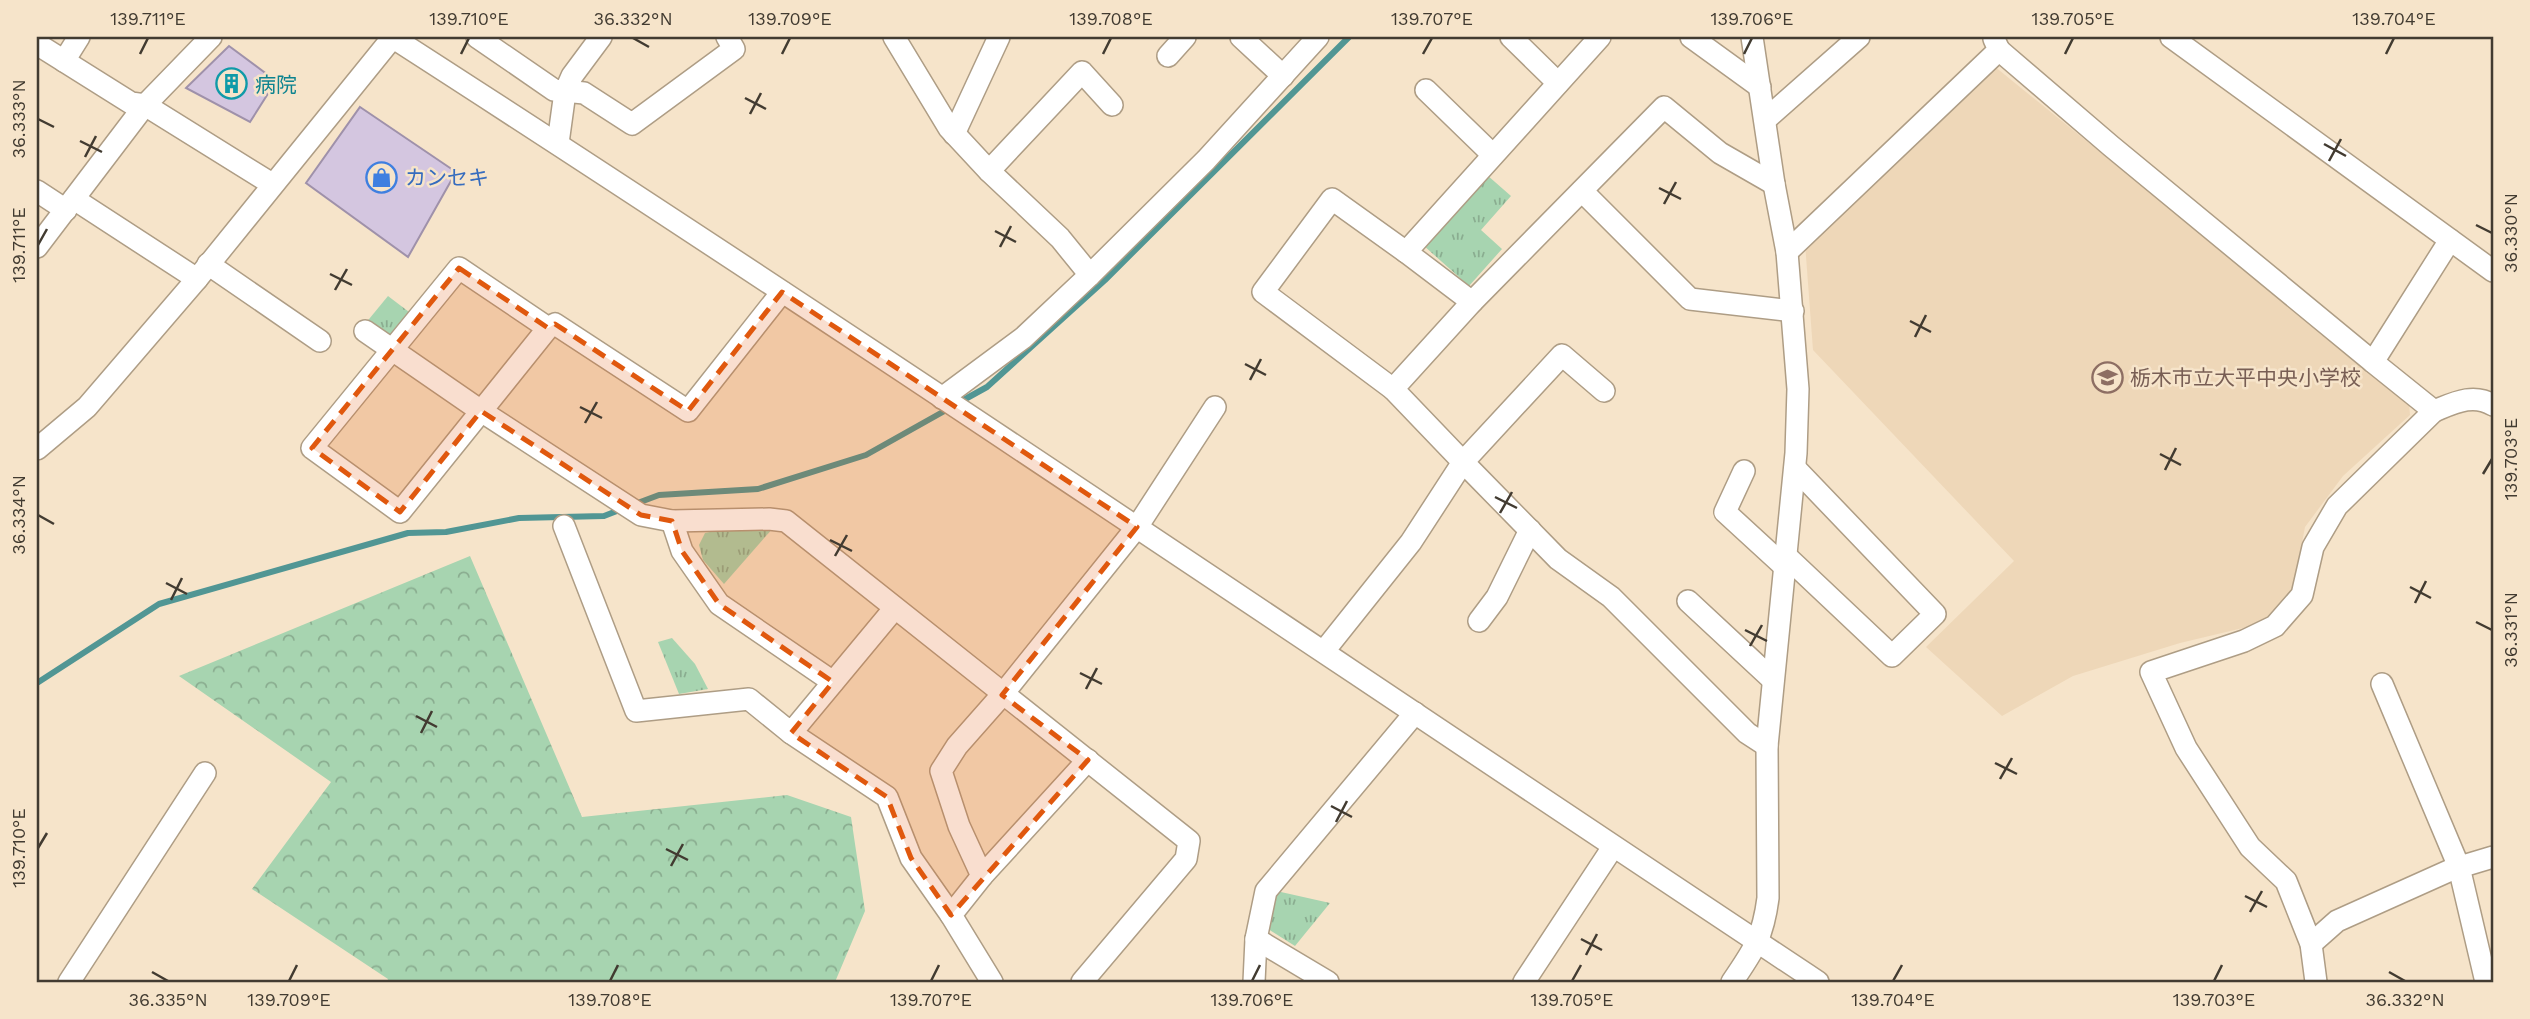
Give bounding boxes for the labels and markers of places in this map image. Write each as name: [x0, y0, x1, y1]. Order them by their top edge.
building icon: 病院: [215, 67, 249, 101]
place label: 病院: [255, 72, 297, 97]
shop icon: カンセキ: [365, 160, 399, 194]
place label: カンセキ: [405, 165, 489, 190]
school or university icon: 栃木市立大平中央小学校: [2090, 360, 2124, 394]
place label: 栃木市立大平中央小学校: [2130, 365, 2361, 390]

